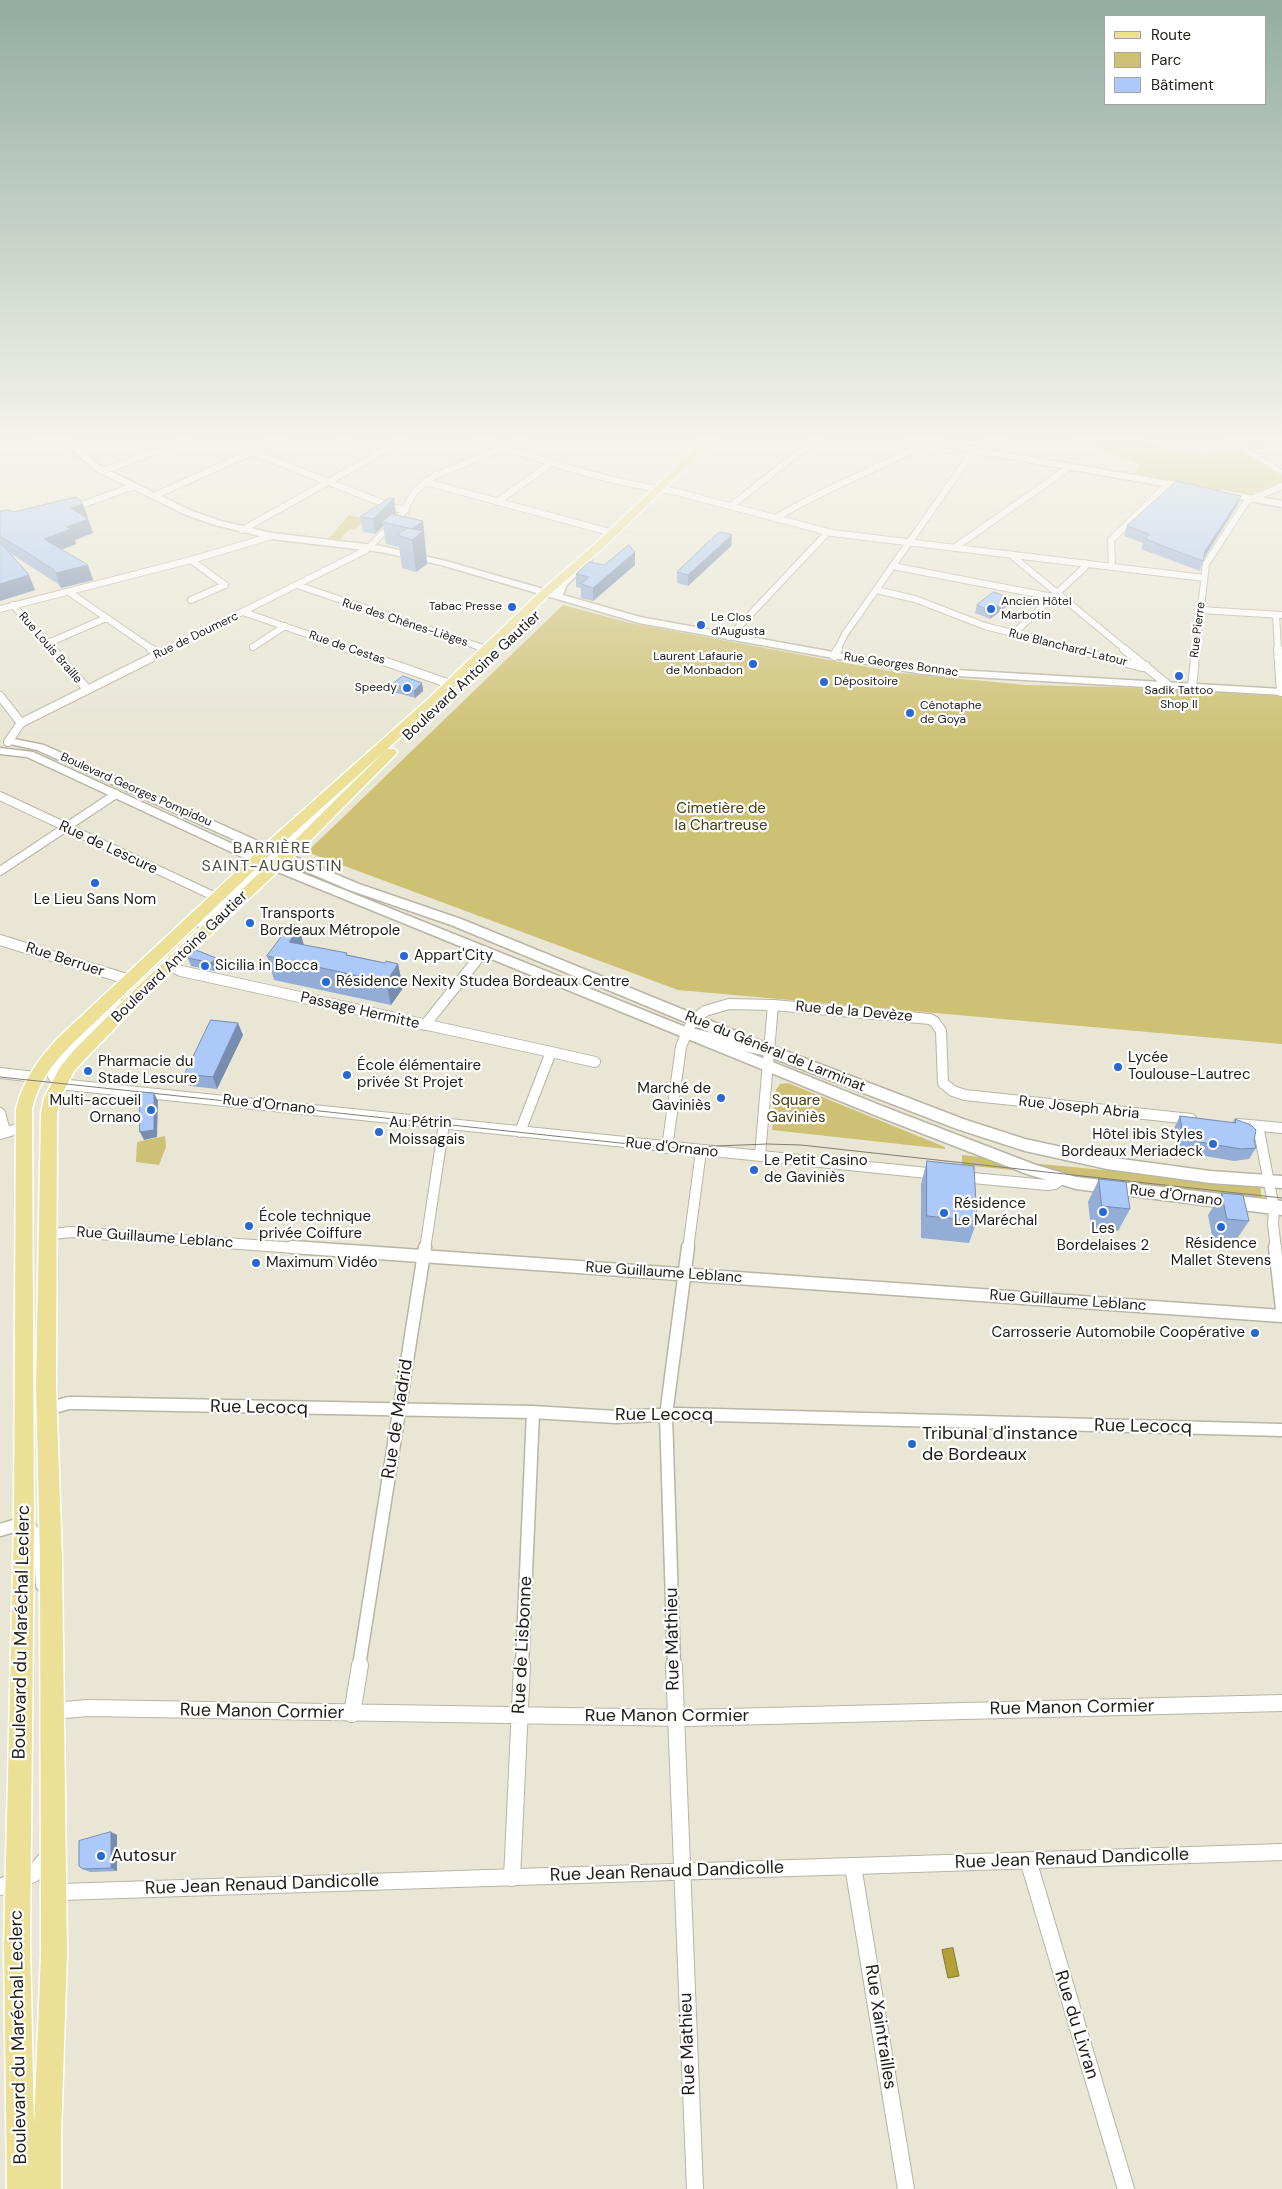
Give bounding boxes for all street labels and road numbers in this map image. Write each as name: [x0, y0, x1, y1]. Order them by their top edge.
street label: Rue des Chênes-Lièges: [340, 596, 470, 650]
street label: Rue Pierre: [1187, 601, 1209, 659]
street label: Boulevard Antoine Gautier: [399, 607, 545, 745]
street label: Rue de Doumerc: [151, 609, 241, 663]
street label: Rue Louis Braille: [15, 610, 85, 686]
street label: Rue Blanchard-Latour: [1007, 626, 1129, 670]
street label: Rue de Cestas: [307, 628, 387, 668]
street label: Rue Georges Bonnac: [843, 650, 959, 680]
street label: Boulevard Georges Pompidou: [58, 750, 214, 830]
street label: Rue de Lescure: [56, 817, 160, 879]
street label: Boulevard Antoine Gautier: [108, 887, 252, 1027]
street label: Rue Berruer: [24, 939, 106, 981]
street label: Passage Hermitte: [299, 989, 421, 1033]
street label: Rue de la Devèze: [795, 998, 913, 1026]
street label: Rue du Général de Larminat: [682, 1008, 868, 1096]
street label: Rue d'Ornano: [222, 1091, 316, 1119]
street label: Rue Joseph Abria: [1018, 1093, 1140, 1123]
street label: Rue d'Ornano: [625, 1134, 719, 1162]
street label: Rue d'Ornano: [1129, 1181, 1223, 1211]
street label: Rue Guillaume Leblanc: [76, 1224, 234, 1252]
street label: Rue Guillaume Leblanc: [585, 1259, 743, 1287]
street label: Rue Guillaume Leblanc: [989, 1287, 1147, 1315]
street label: Rue de Madrid: [378, 1358, 418, 1480]
street label: Rue Lecocq: [210, 1396, 308, 1420]
street label: Rue Lecocq: [615, 1404, 713, 1426]
street label: Rue Lecocq: [1094, 1415, 1192, 1439]
street label: Boulevard du Maréchal Leclerc: [9, 1505, 35, 1759]
street label: Rue de Lisbonne: [509, 1576, 537, 1714]
street label: Rue Mathieu: [661, 1587, 685, 1691]
street label: Rue Manon Cormier: [990, 1696, 1154, 1720]
street label: Rue Manon Cormier: [180, 1700, 344, 1724]
street label: Rue Manon Cormier: [585, 1705, 749, 1727]
street label: Rue Jean Renaud Dandicolle: [954, 1844, 1190, 1874]
street label: Rue Jean Renaud Dandicolle: [549, 1857, 785, 1887]
street label: Rue Jean Renaud Dandicolle: [144, 1870, 380, 1900]
street label: Boulevard du Maréchal Leclerc: [6, 1910, 32, 2164]
street label: Rue Xaintrailles: [859, 1963, 901, 2091]
street label: Rue du Livran: [1049, 1968, 1103, 2082]
street label: Rue Mathieu: [675, 1992, 701, 2096]

